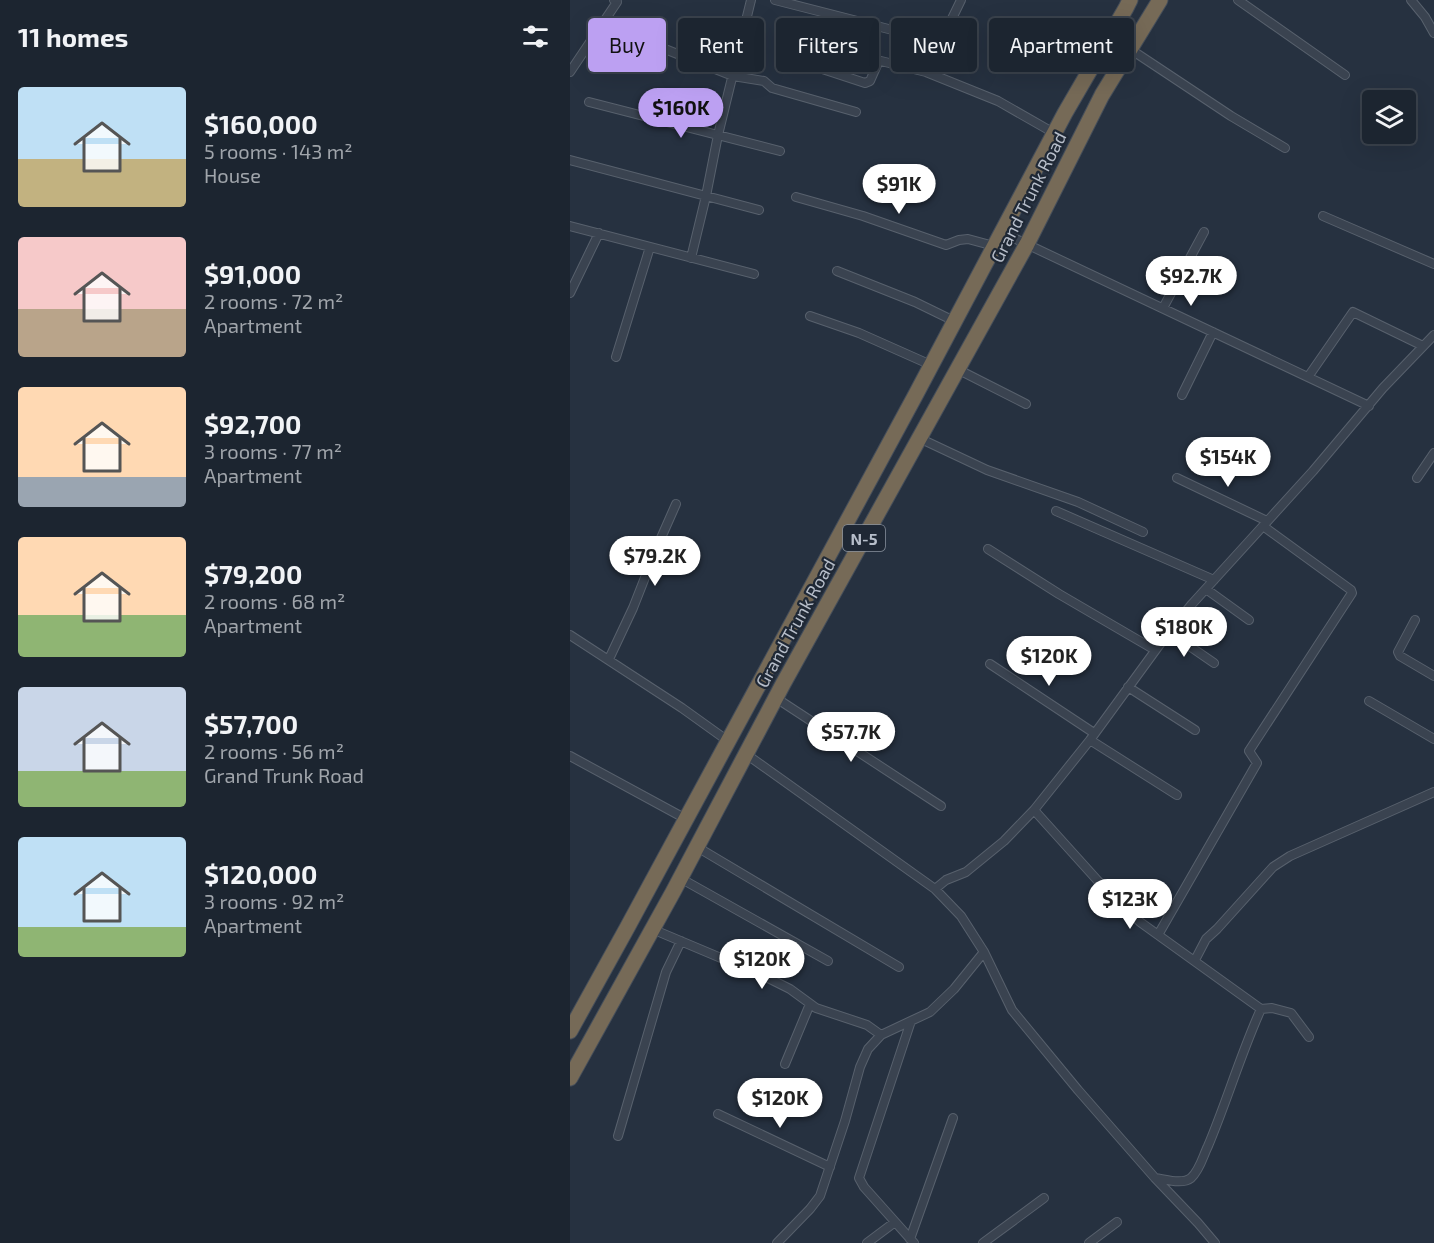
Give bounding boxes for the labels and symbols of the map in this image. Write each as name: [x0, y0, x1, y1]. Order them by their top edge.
pin: $160K: [639, 88, 723, 139]
street label: Grand Trunk Road: [986, 128, 1070, 266]
pin: $91K: [863, 164, 935, 215]
pin: $92.7K: [1142, 256, 1240, 307]
pin: $154K: [1186, 437, 1270, 488]
road number: N-5: [843, 525, 885, 551]
pin: $79.2K: [606, 536, 704, 587]
street label: Grand Trunk Road: [750, 555, 840, 691]
pin: $180K: [1142, 607, 1226, 658]
pin: $120K: [1007, 636, 1091, 687]
pin: $57.7K: [802, 712, 900, 763]
pin: $123K: [1088, 879, 1172, 930]
pin: $120K: [720, 939, 804, 990]
pin: $120K: [738, 1078, 822, 1129]

